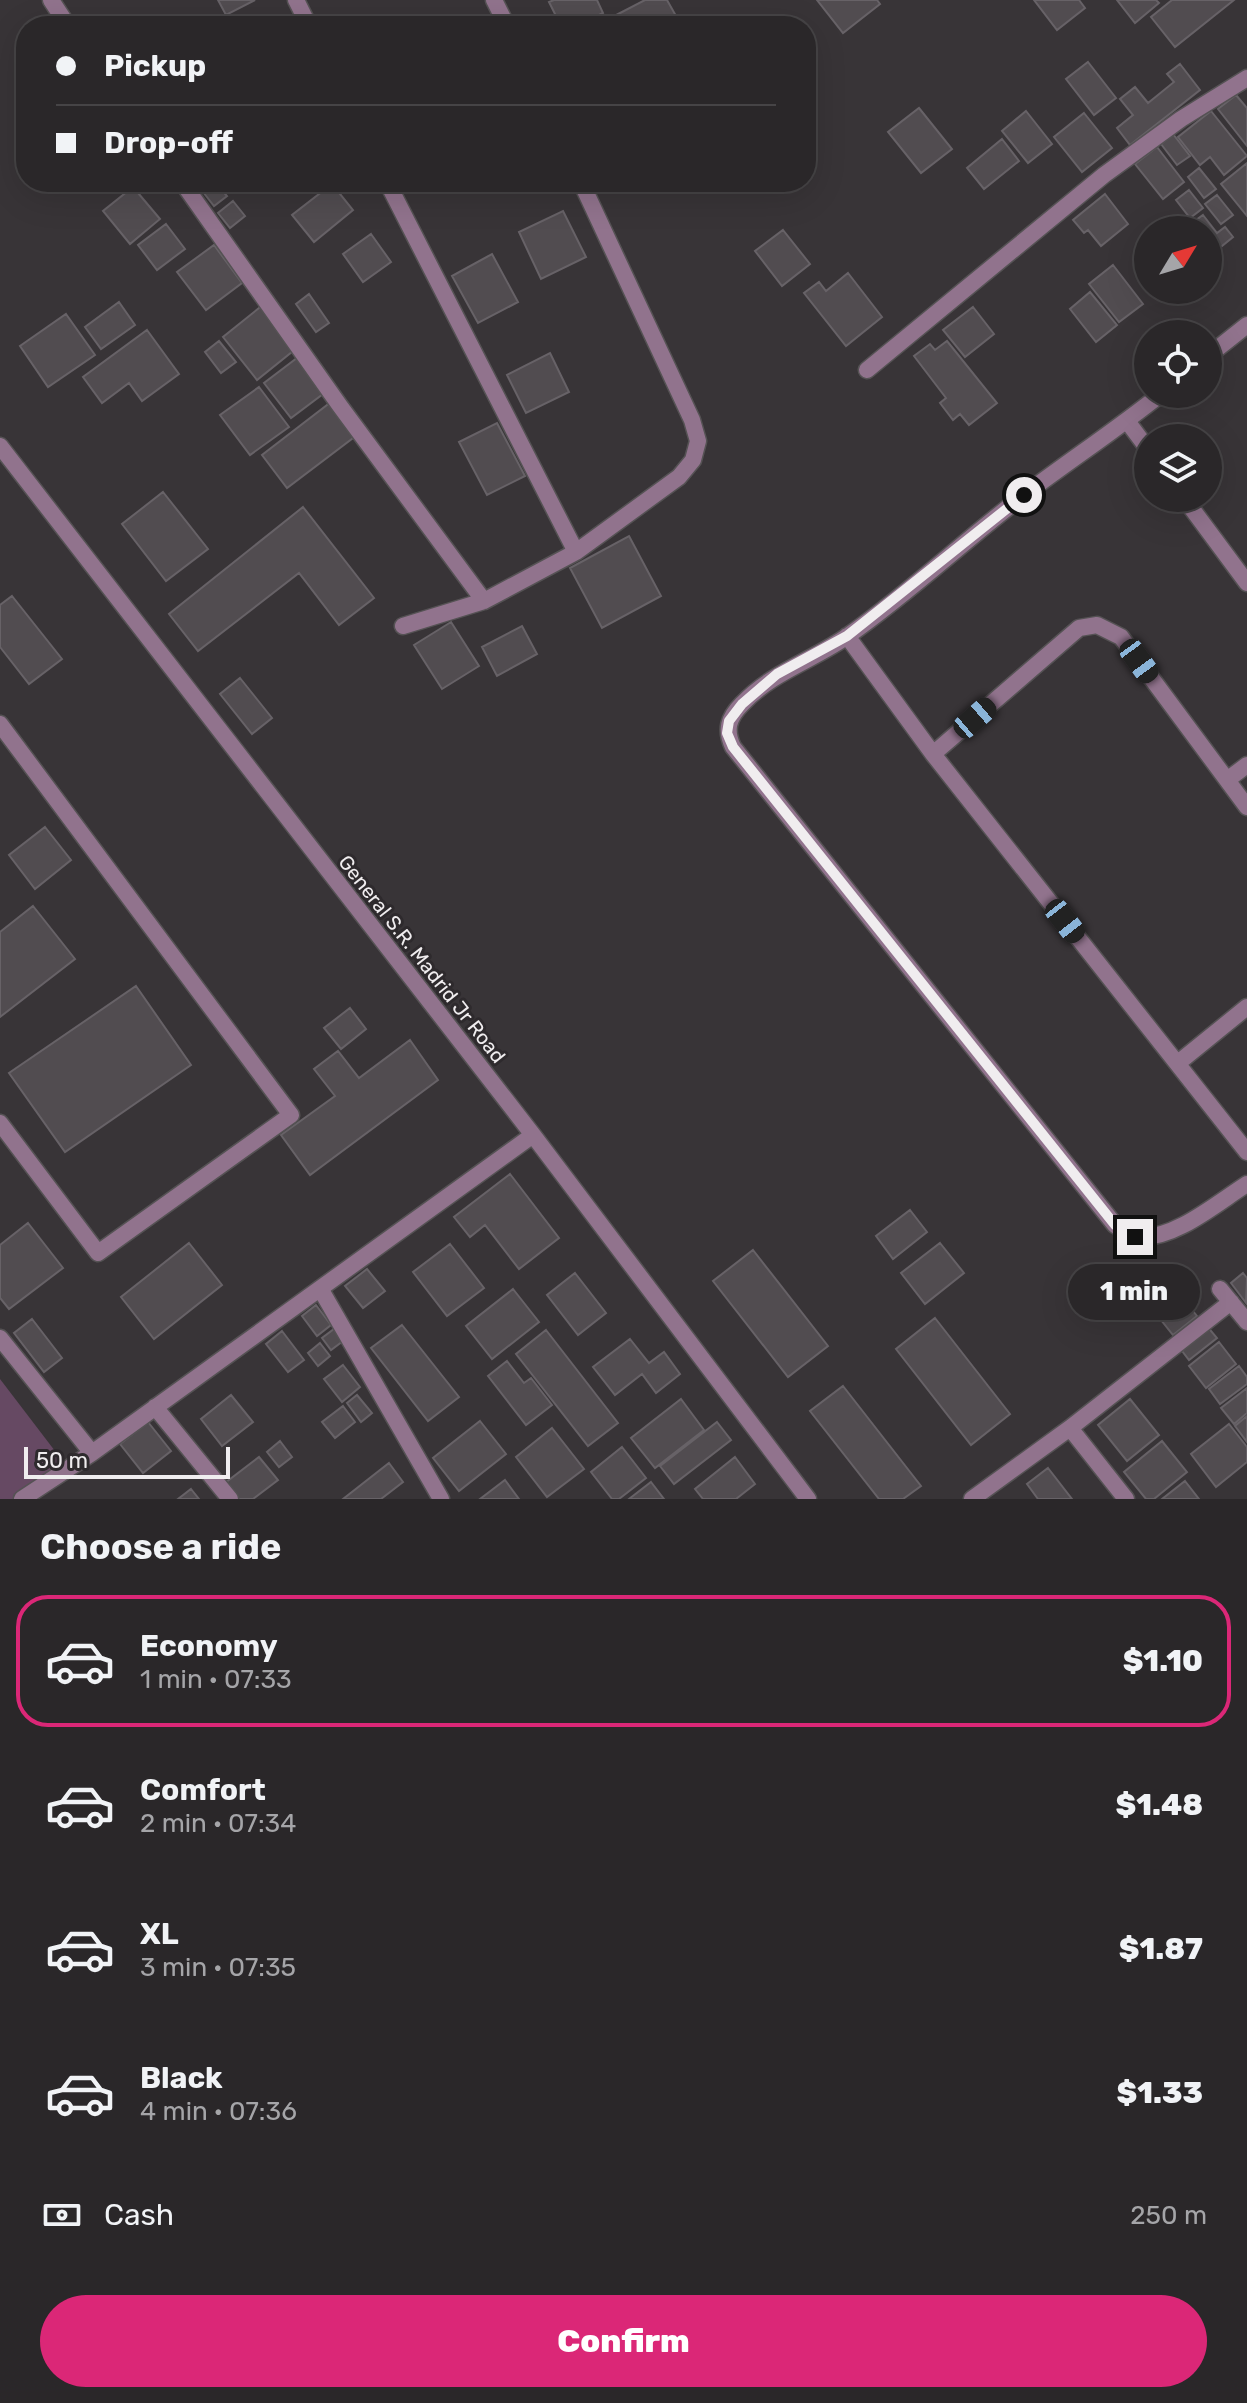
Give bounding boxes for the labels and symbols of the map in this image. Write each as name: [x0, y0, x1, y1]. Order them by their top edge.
north arrow: [1134, 216, 1222, 304]
route start: [1006, 477, 1042, 513]
car: [1115, 635, 1163, 687]
car: [949, 693, 1001, 743]
street label: General S.R. Madrid Jr Road: [333, 850, 511, 1068]
car: [1041, 895, 1089, 947]
route end: [1117, 1219, 1153, 1255]
callout: 1 min: [1069, 1265, 1201, 1321]
scale bar: [24, 1443, 230, 1479]

